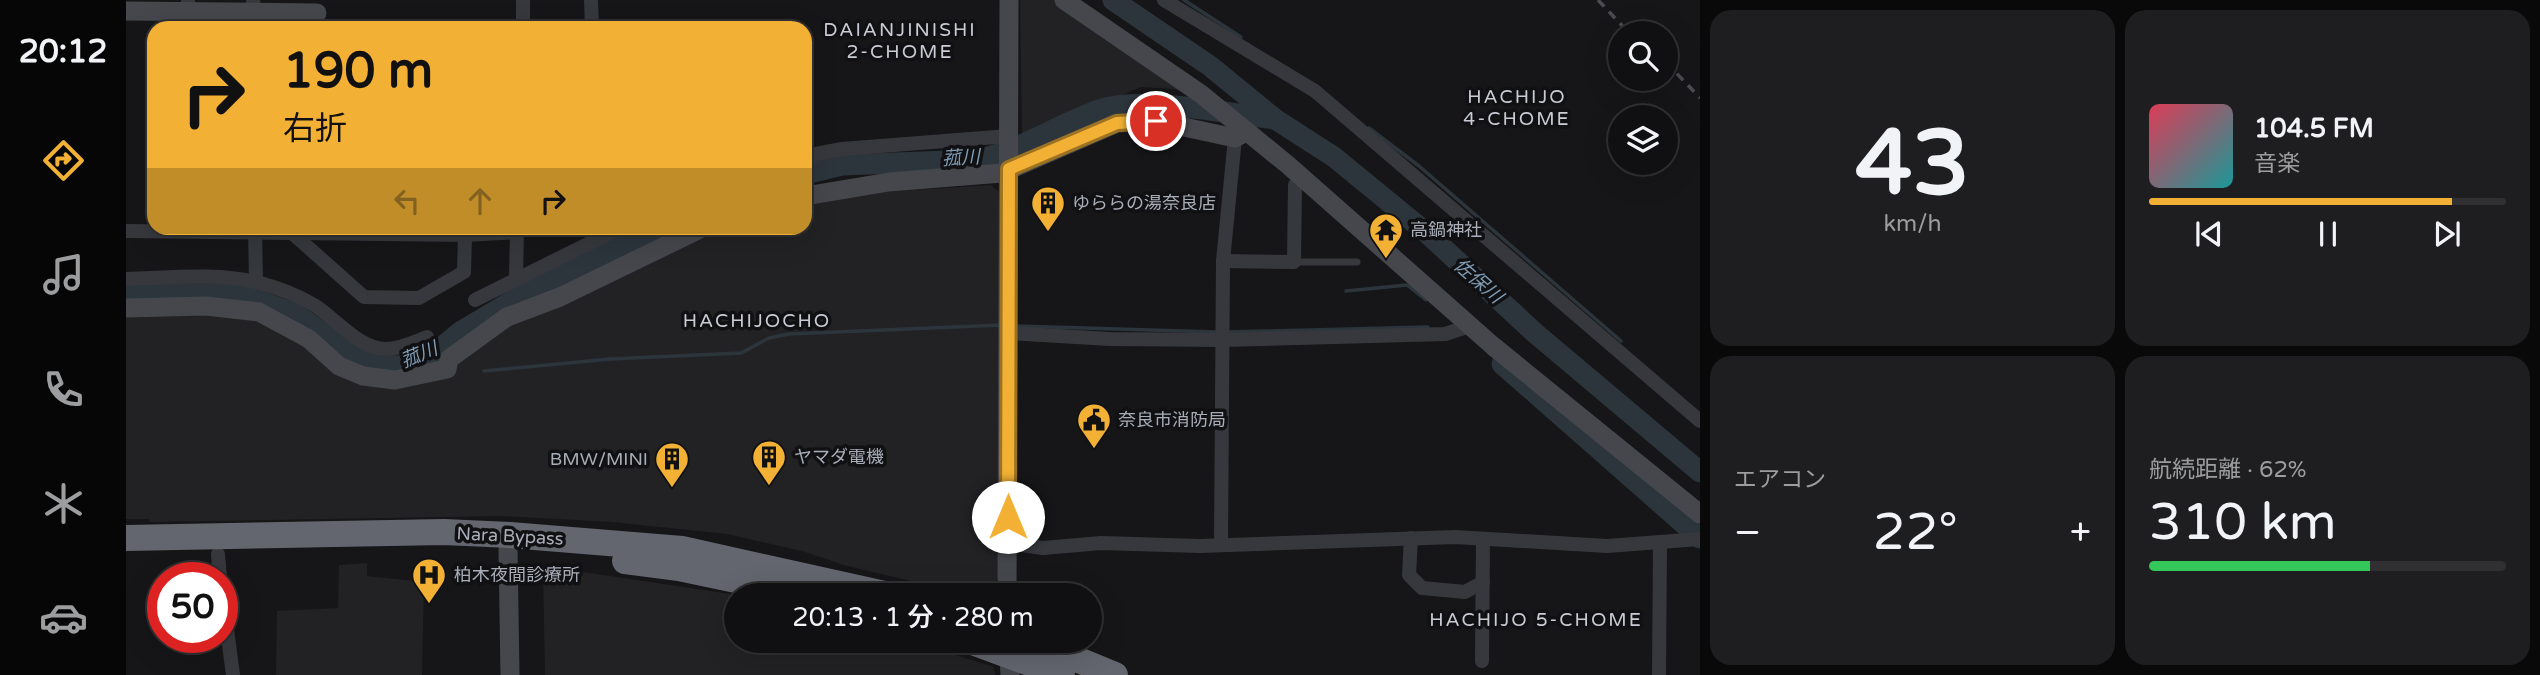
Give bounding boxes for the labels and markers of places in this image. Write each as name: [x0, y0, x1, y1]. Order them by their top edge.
pin: [1126, 91, 1186, 151]
building icon: ゆららの湯奈良店: [1029, 184, 1067, 233]
place label: ゆららの湯奈良店: [1072, 192, 1216, 214]
temple icon: 高鍋神社: [1367, 211, 1405, 260]
place label: 高鍋神社: [1410, 219, 1482, 241]
public building icon: 奈良市消防局: [1075, 401, 1113, 450]
place label: 奈良市消防局: [1118, 409, 1226, 431]
building icon: ヤマダ電機: [750, 438, 788, 487]
building icon: BMW/MINI: [653, 440, 691, 489]
place label: ヤマダ電機: [794, 446, 884, 468]
place label: BMW/MINI: [550, 448, 648, 470]
hospital icon: 柏木夜間診療所: [410, 556, 448, 605]
place label: 柏木夜間診療所: [454, 564, 580, 586]

